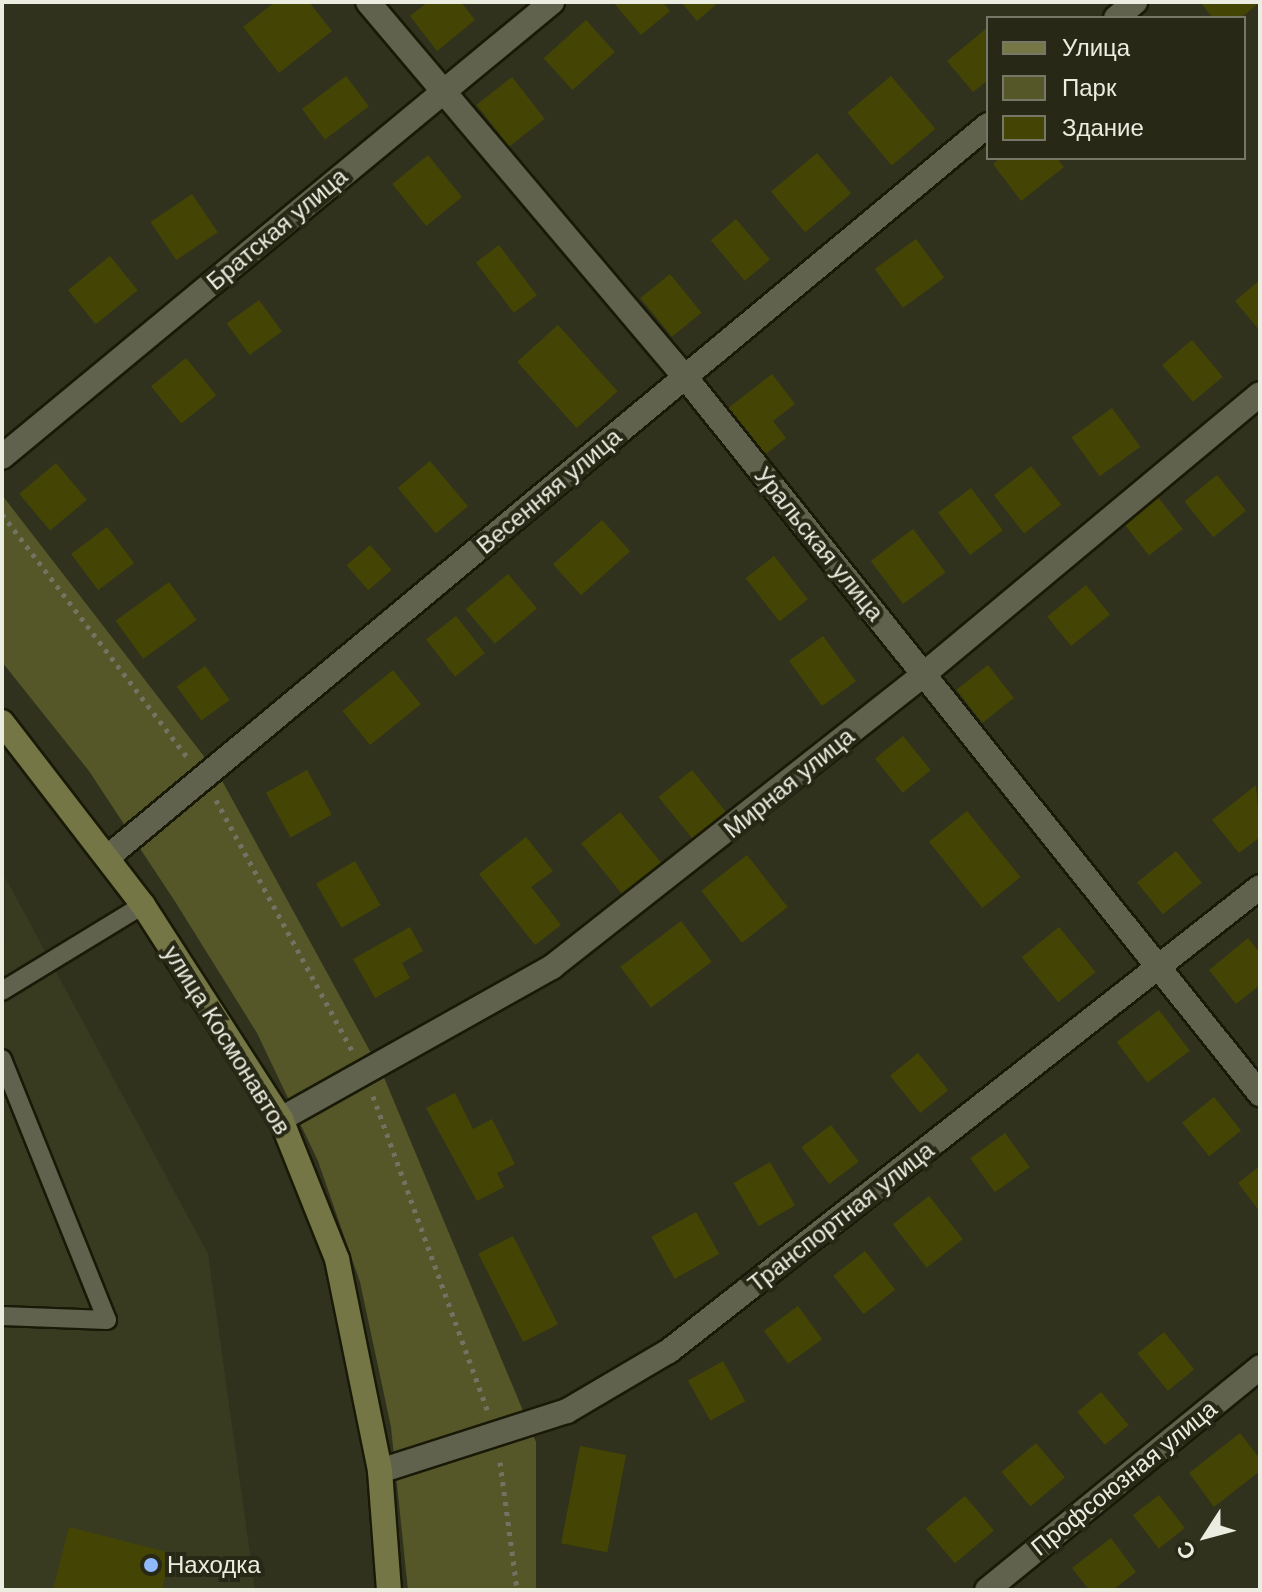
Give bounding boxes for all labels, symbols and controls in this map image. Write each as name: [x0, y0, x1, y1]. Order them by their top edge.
legend: [986, 16, 1246, 160]
text: Улица: [1062, 34, 1130, 61]
text: Парк: [1062, 74, 1116, 101]
text: Здание: [1062, 114, 1144, 141]
street label: Братская улица: [201, 162, 353, 296]
street label: Весенняя улица: [471, 422, 627, 560]
street label: Уральская улица: [748, 461, 890, 627]
street label: Мирная улица: [718, 722, 860, 844]
street label: улица Космонавтов: [157, 940, 297, 1140]
street label: Транспортная улица: [742, 1136, 940, 1298]
street label: Профсоюзная улица: [1025, 1394, 1223, 1562]
north arrow: [1166, 1496, 1246, 1576]
text: С: [1171, 1537, 1201, 1564]
place label: Находка: [167, 1551, 261, 1579]
marker: Находка: [142, 1556, 160, 1574]

